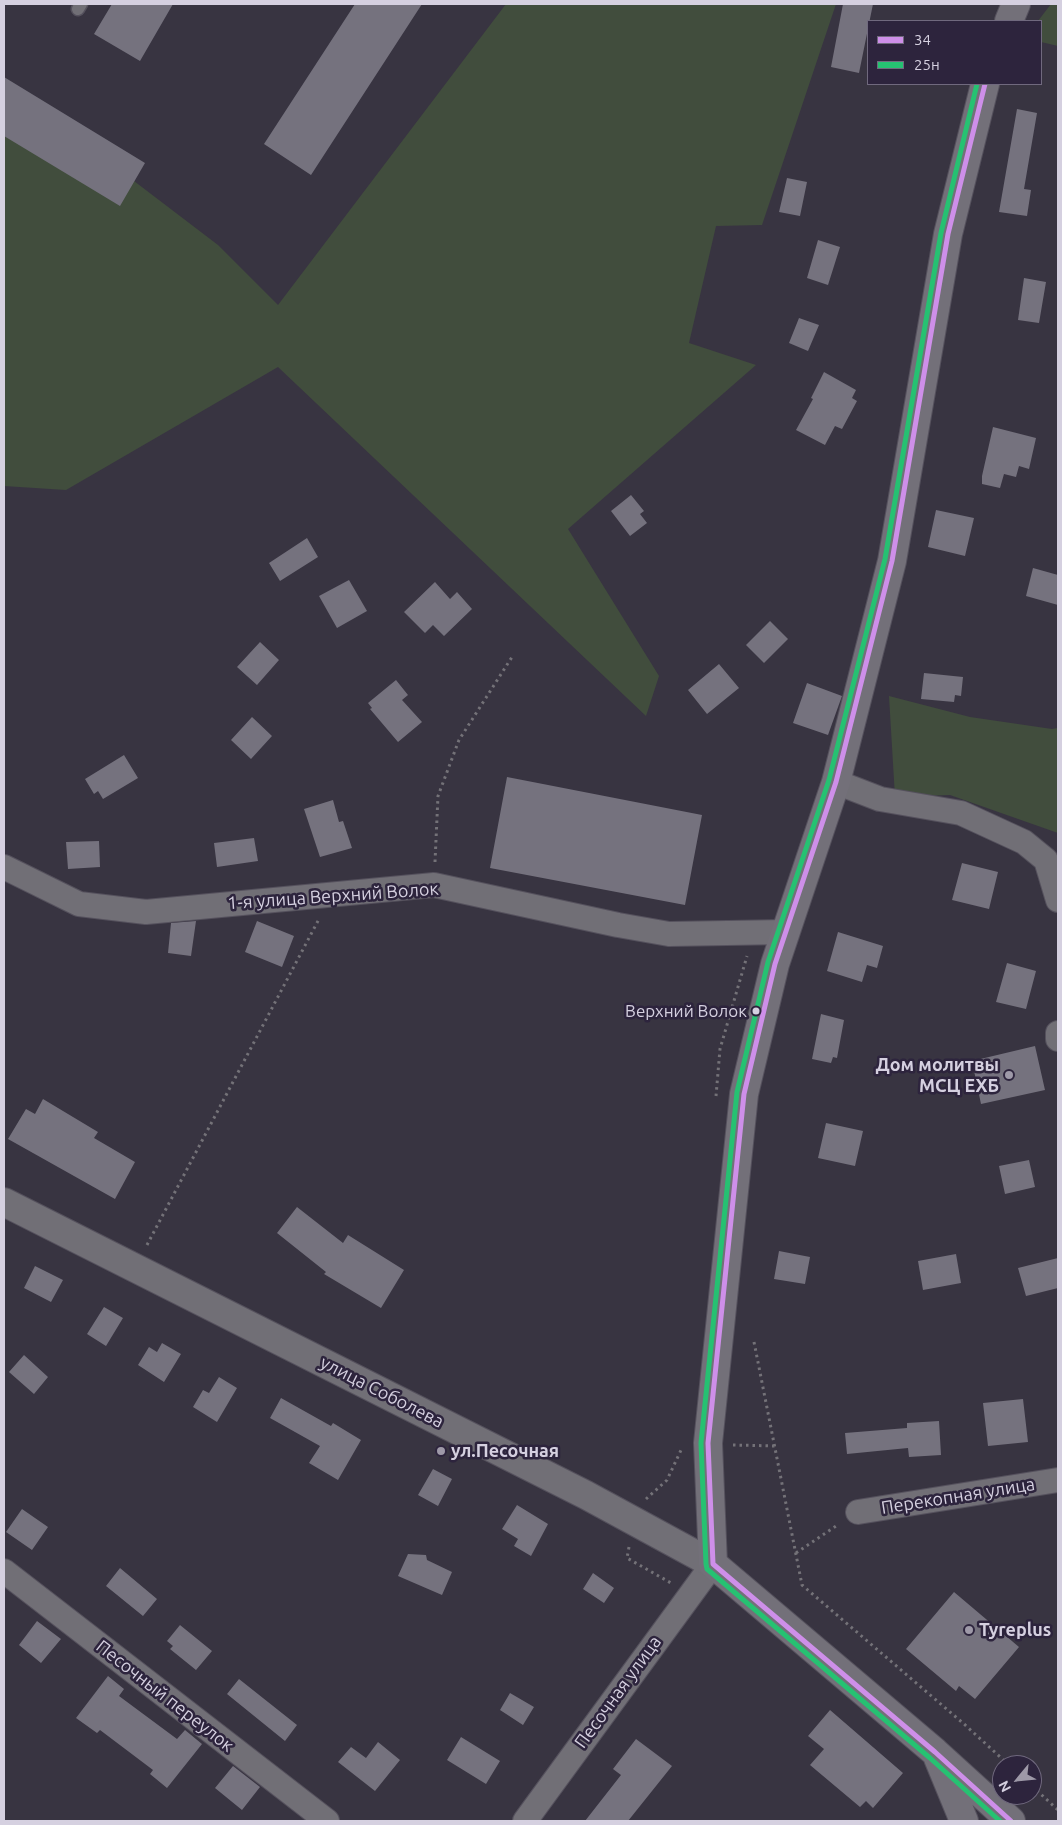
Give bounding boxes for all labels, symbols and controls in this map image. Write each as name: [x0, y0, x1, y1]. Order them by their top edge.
legend: [867, 20, 1042, 85]
text: 34: [914, 31, 931, 48]
text: 25н: [914, 56, 940, 73]
street label: 1-я улица Верхний Волок: [227, 878, 439, 914]
place label: Верхний Волок: [625, 1001, 747, 1021]
marker: Верхний Волок: [751, 1006, 761, 1016]
place label: Дом молитвы МСЦ ЕХБ: [875, 1054, 999, 1096]
marker: Дом молитвы МСЦ ЕХБ: [1003, 1069, 1015, 1081]
street label: улица Соболева: [317, 1352, 447, 1432]
place label: ул.Песочная: [451, 1440, 559, 1462]
marker: ул.Песочная: [435, 1445, 447, 1457]
street label: Перекопная улица: [880, 1473, 1036, 1519]
place label: Tyreplus: [979, 1619, 1051, 1641]
marker: Tyreplus: [963, 1624, 975, 1636]
street label: Песочная улица: [570, 1632, 666, 1752]
street label: Песочный переулок: [92, 1636, 238, 1756]
north arrow: [992, 1755, 1042, 1805]
text: N: [995, 1778, 1014, 1795]

